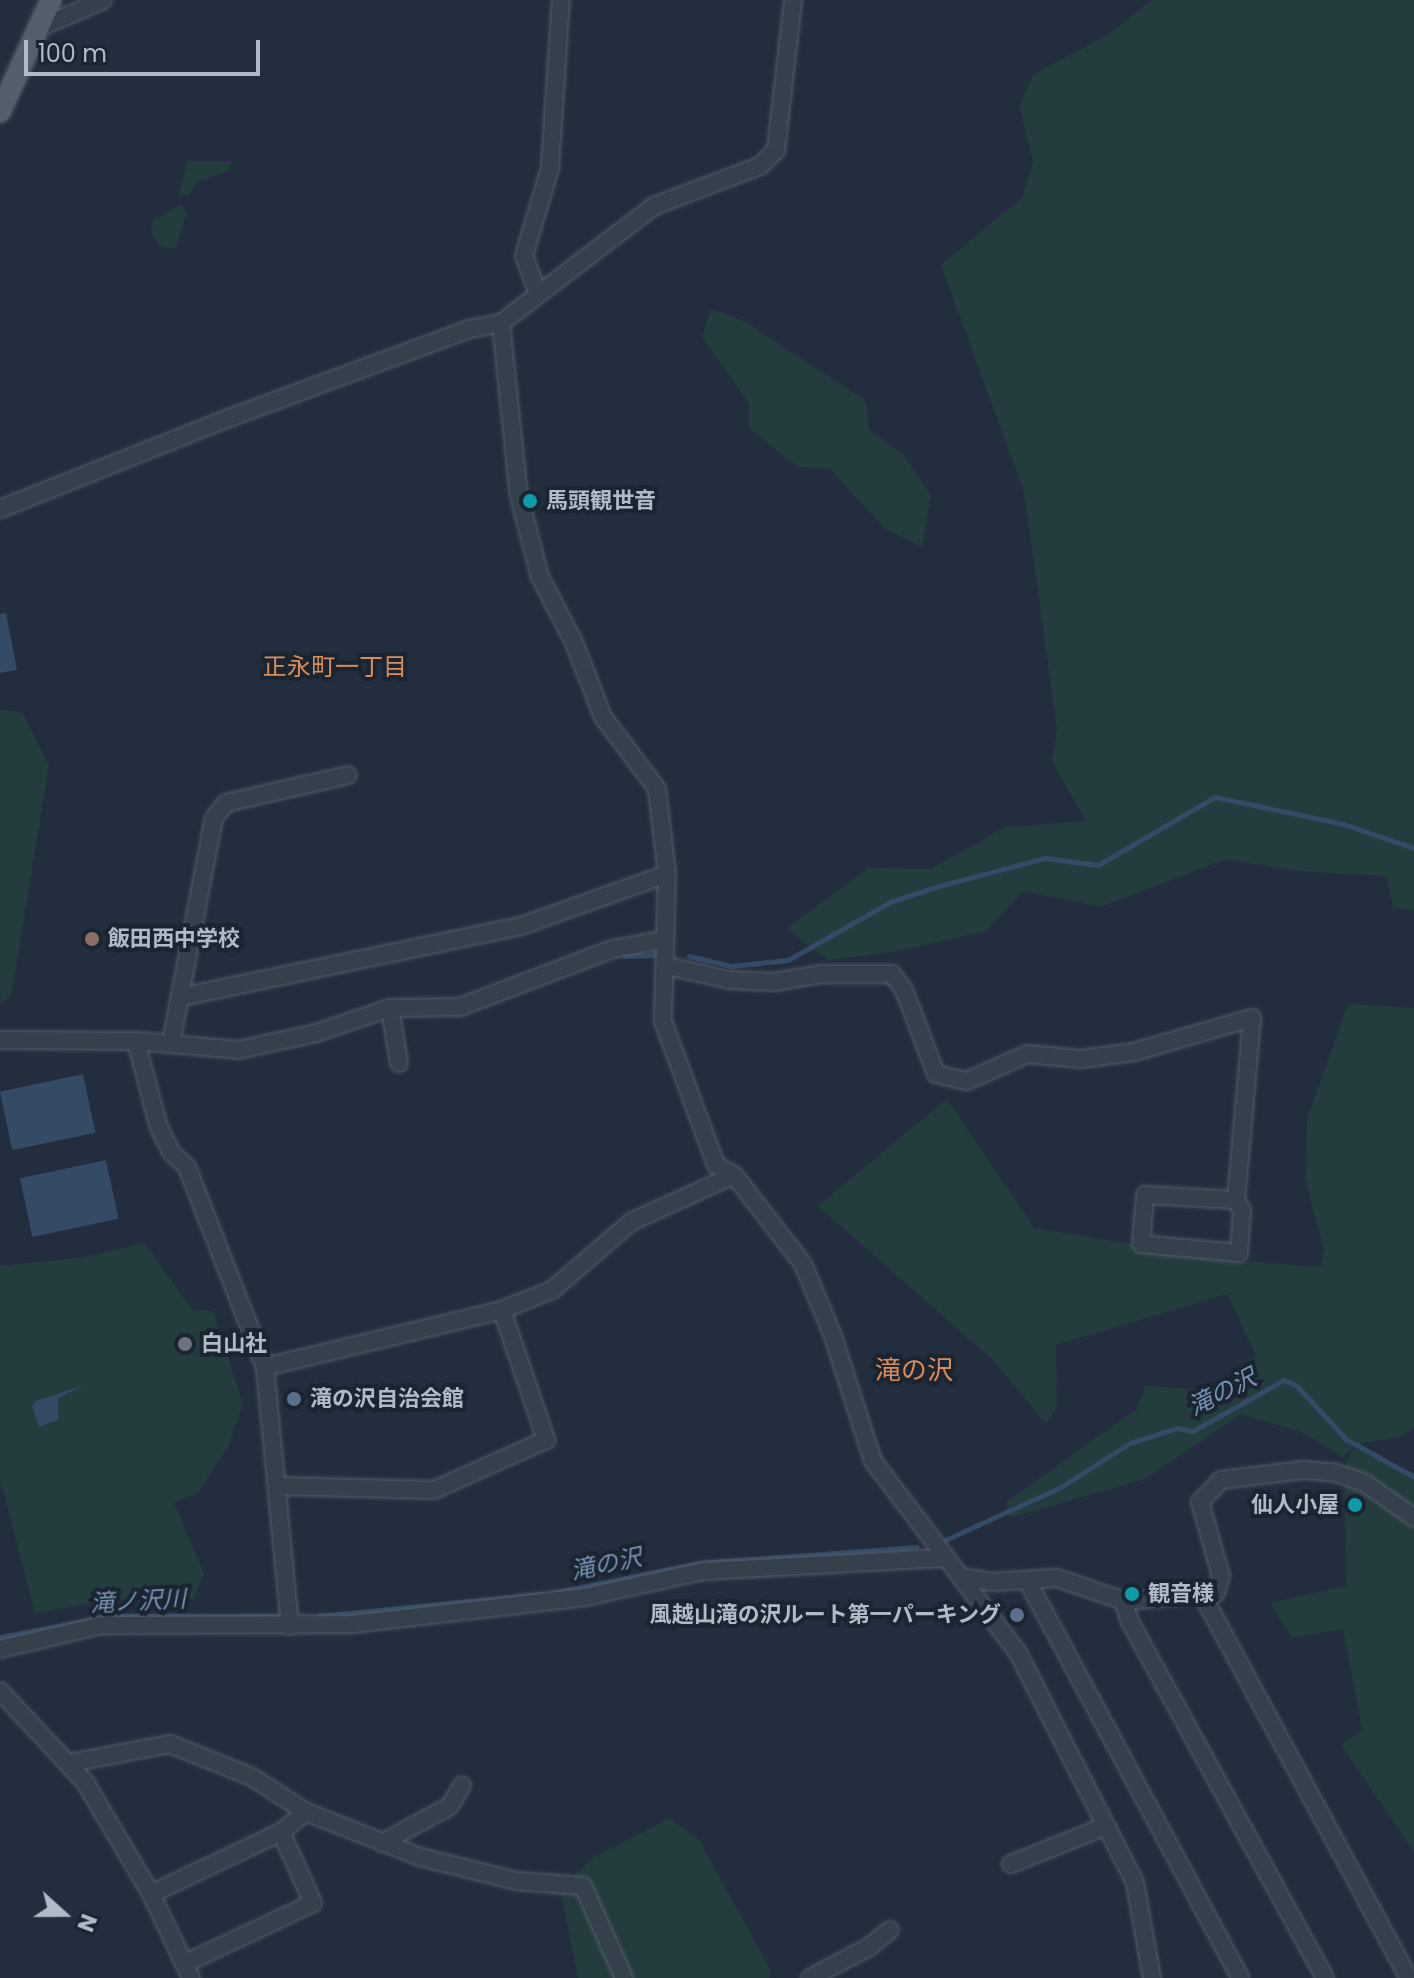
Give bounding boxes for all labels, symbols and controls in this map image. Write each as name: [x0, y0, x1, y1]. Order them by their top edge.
scale bar: [28, 24, 264, 74]
text: 100 m: [38, 37, 107, 70]
place label: 馬頭観世音: [546, 488, 656, 514]
marker: 馬頭観世音: [521, 492, 539, 510]
district label: 正永町一丁目: [263, 653, 407, 681]
place label: 飯田西中学校: [108, 926, 240, 952]
marker: 飯田西中学校: [83, 930, 101, 948]
place label: 白山社: [201, 1331, 267, 1357]
marker: 白山社: [176, 1335, 194, 1353]
district label: 滝の沢: [875, 1355, 953, 1387]
water label: 滝の沢: [1183, 1363, 1261, 1421]
place label: 滝の沢自治会館: [310, 1386, 464, 1412]
marker: 滝の沢自治会館: [285, 1390, 303, 1408]
place label: 仙人小屋: [1251, 1492, 1339, 1518]
marker: 仙人小屋: [1346, 1496, 1364, 1514]
water label: 滝の沢: [568, 1542, 644, 1586]
place label: 観音様: [1148, 1581, 1214, 1607]
water label: 滝ノ沢川: [89, 1584, 187, 1618]
marker: 観音様: [1123, 1585, 1141, 1603]
place label: 風越山滝の沢ルート第一パーキング: [649, 1602, 1001, 1628]
marker: 風越山滝の沢ルート第一パーキング: [1008, 1606, 1026, 1624]
north arrow: [24, 1874, 104, 1954]
text: N: [69, 1909, 104, 1936]

